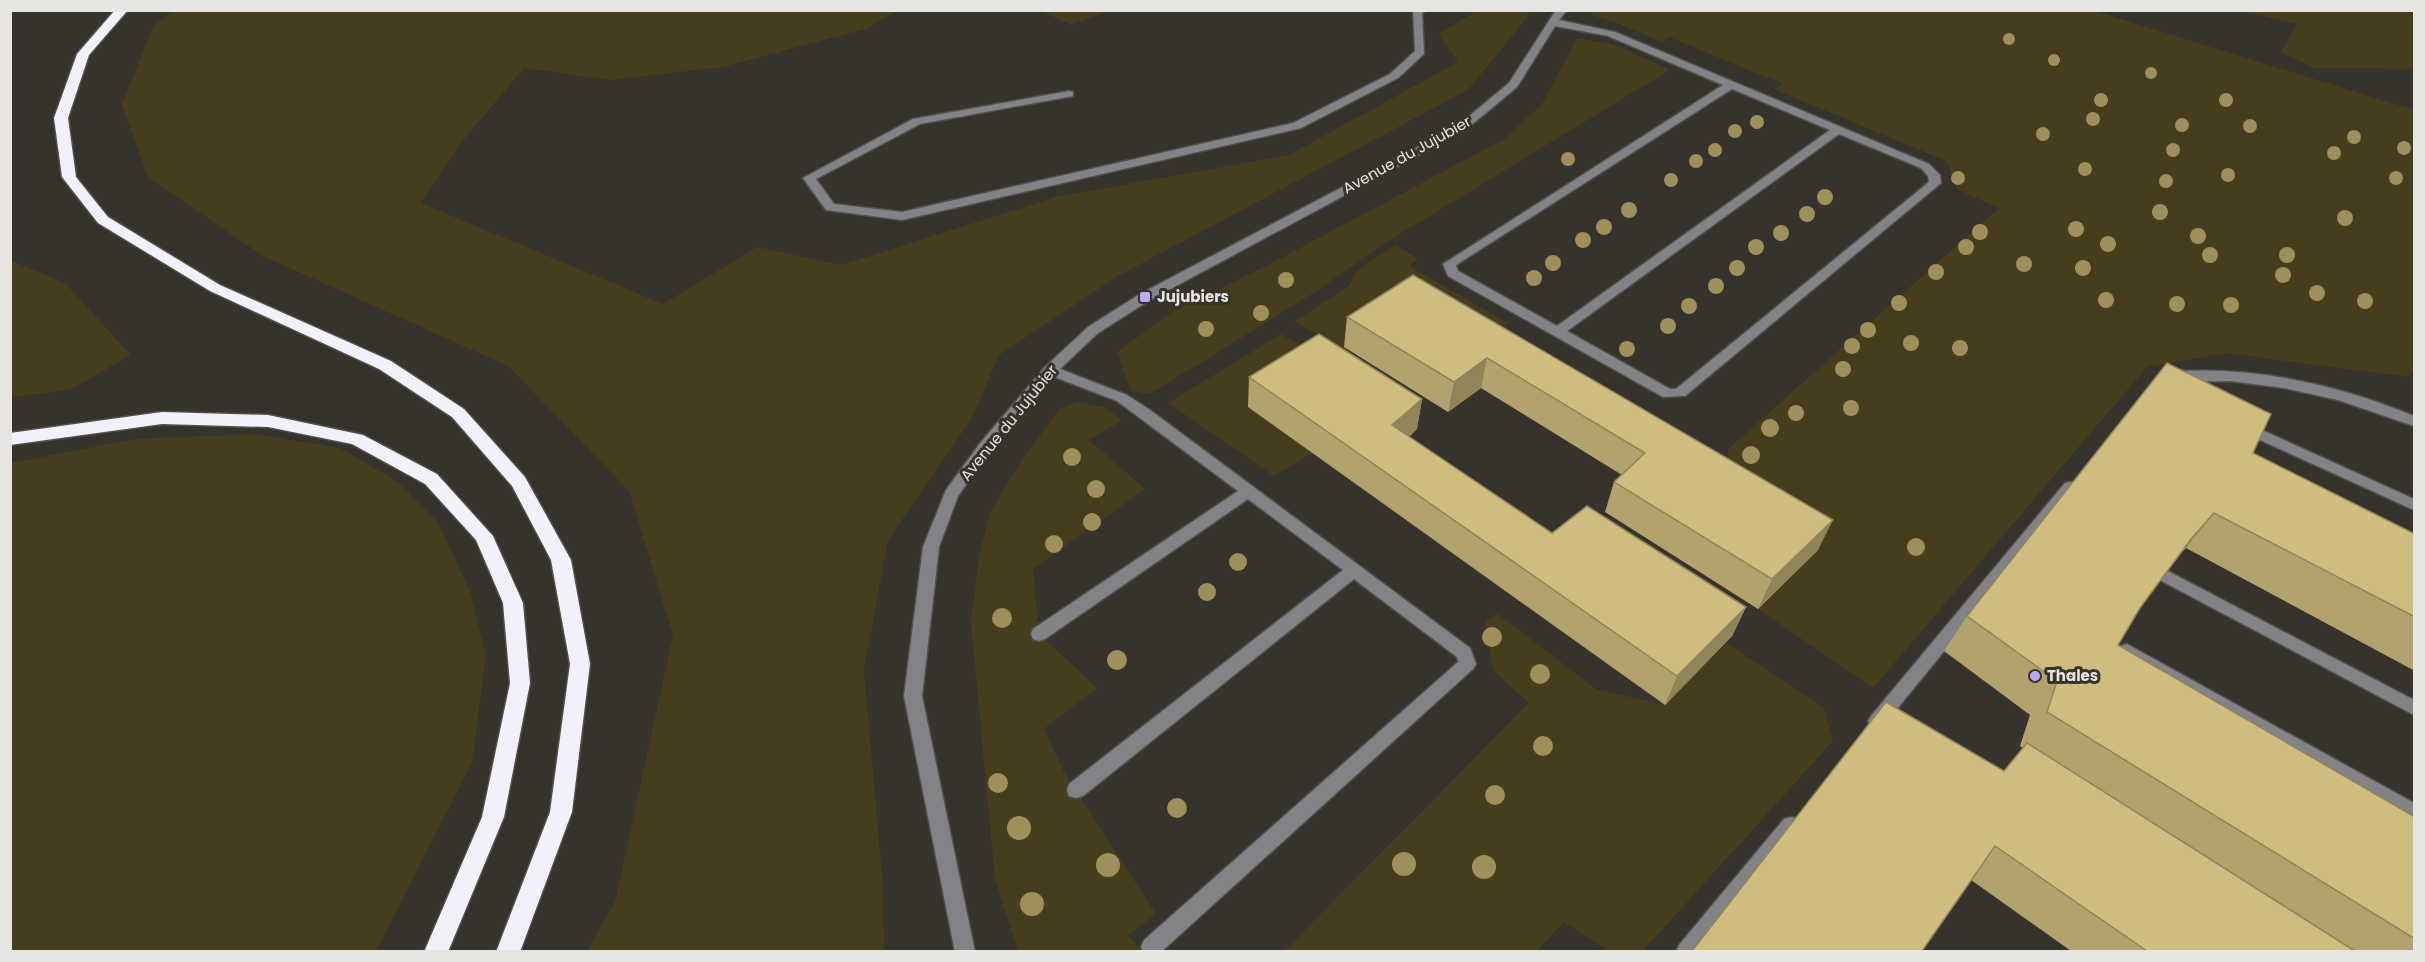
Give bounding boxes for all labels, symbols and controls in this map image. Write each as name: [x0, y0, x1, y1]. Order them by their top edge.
street label: Avenue du Jujubier: [1339, 110, 1475, 199]
place label: Jujubiers: [1157, 286, 1229, 307]
marker: Jujubiers: [1138, 290, 1152, 304]
street label: Avenue du Jujubier: [955, 360, 1062, 485]
place label: Thales: [2047, 665, 2098, 686]
marker: Thales: [2028, 669, 2042, 683]

